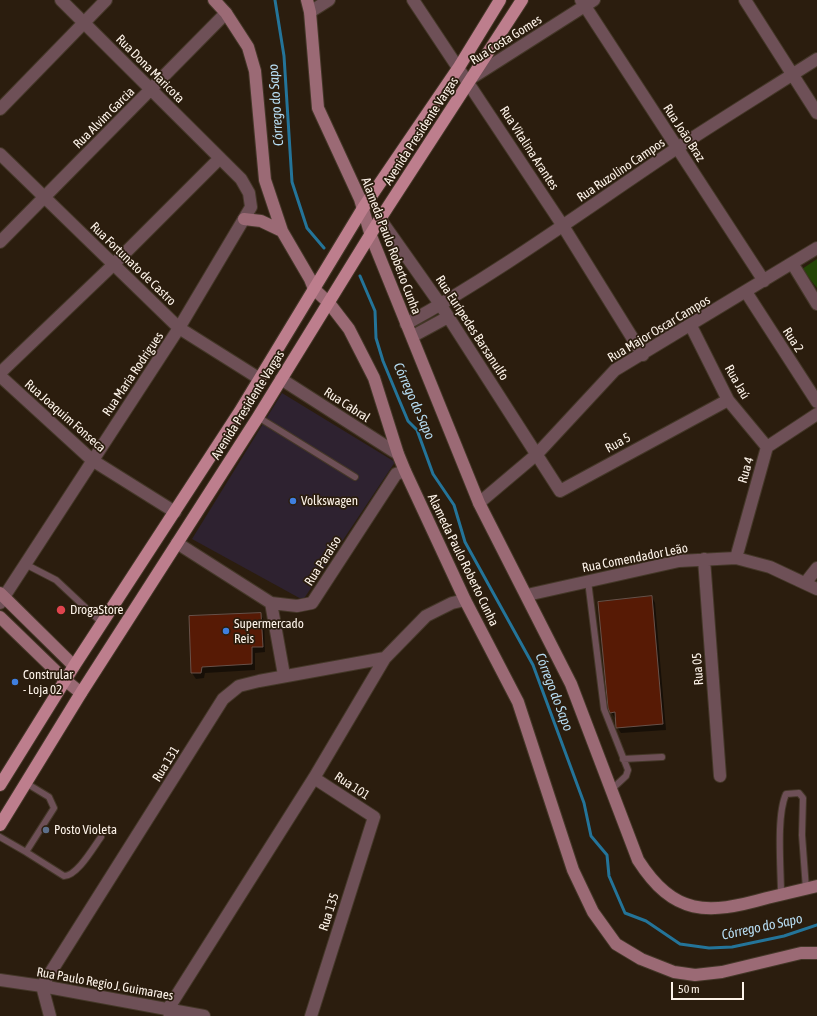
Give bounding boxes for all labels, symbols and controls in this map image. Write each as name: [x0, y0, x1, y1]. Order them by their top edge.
street label: Rua Costa Gomes: [467, 12, 545, 68]
street label: Rua Dona Maricota: [113, 32, 187, 106]
water label: Córrego do Sapo: [265, 63, 287, 147]
street label: Avenida Presidente Vargas: [380, 74, 462, 188]
street label: Rua Alvim Garcia: [70, 84, 138, 152]
street label: Rua João Braz: [660, 101, 708, 165]
street label: Rua Vitalina Arantes: [496, 103, 562, 193]
street label: Rua Ruzolino Campos: [574, 135, 668, 205]
street label: Alameda Paulo Roberto Cunha: [358, 175, 424, 317]
street label: Rua Fortunato de Castro: [87, 219, 179, 309]
street label: Rua Eurípedes Barsanulfo: [432, 273, 512, 383]
street label: Rua Major Oscar Campos: [605, 292, 713, 366]
street label: Rua 2: [779, 325, 807, 355]
street label: Rua Maria Rodrigues: [99, 329, 167, 419]
street label: Avenida Presidente Vargas: [208, 348, 288, 462]
water label: Córrego do Sapo: [390, 360, 438, 442]
street label: Rua Jaú: [721, 362, 753, 402]
street label: Rua Joaquim Fonseca: [21, 377, 109, 455]
street label: Rua Cabral: [321, 384, 373, 426]
street label: Rua 5: [603, 430, 633, 456]
street label: Rua 4: [735, 455, 757, 485]
street label: Alameda Paulo Roberto Cunha: [424, 491, 502, 629]
place label: Volkswagen: [301, 493, 358, 509]
marker: Volkswagen: [288, 496, 298, 506]
street label: Rua Paraíso: [301, 533, 345, 589]
street label: Rua Comendador Leão: [581, 540, 689, 576]
place label: DrogaStore: [70, 602, 124, 618]
marker: DrogaStore: [55, 604, 67, 616]
place label: Supermercado Reis: [234, 616, 304, 647]
marker: Supermercado Reis: [221, 626, 231, 636]
water label: Córrego do Sapo: [531, 651, 577, 733]
street label: Rua 05: [689, 652, 707, 686]
place label: Constrular - Loja 02: [23, 667, 73, 698]
marker: Constrular - Loja 02: [10, 677, 20, 687]
street label: Rua 131: [149, 743, 183, 785]
street label: Rua 101: [331, 769, 373, 803]
place label: Posto Violeta: [54, 822, 117, 838]
marker: Posto Violeta: [41, 825, 51, 835]
street label: Rua 135: [316, 891, 342, 933]
water label: Córrego do Sapo: [720, 910, 804, 944]
street label: Rua Paulo Regio J. Guimaraes: [35, 964, 175, 1004]
scale bar: [673, 974, 746, 1000]
text: 50 m: [678, 982, 700, 996]

